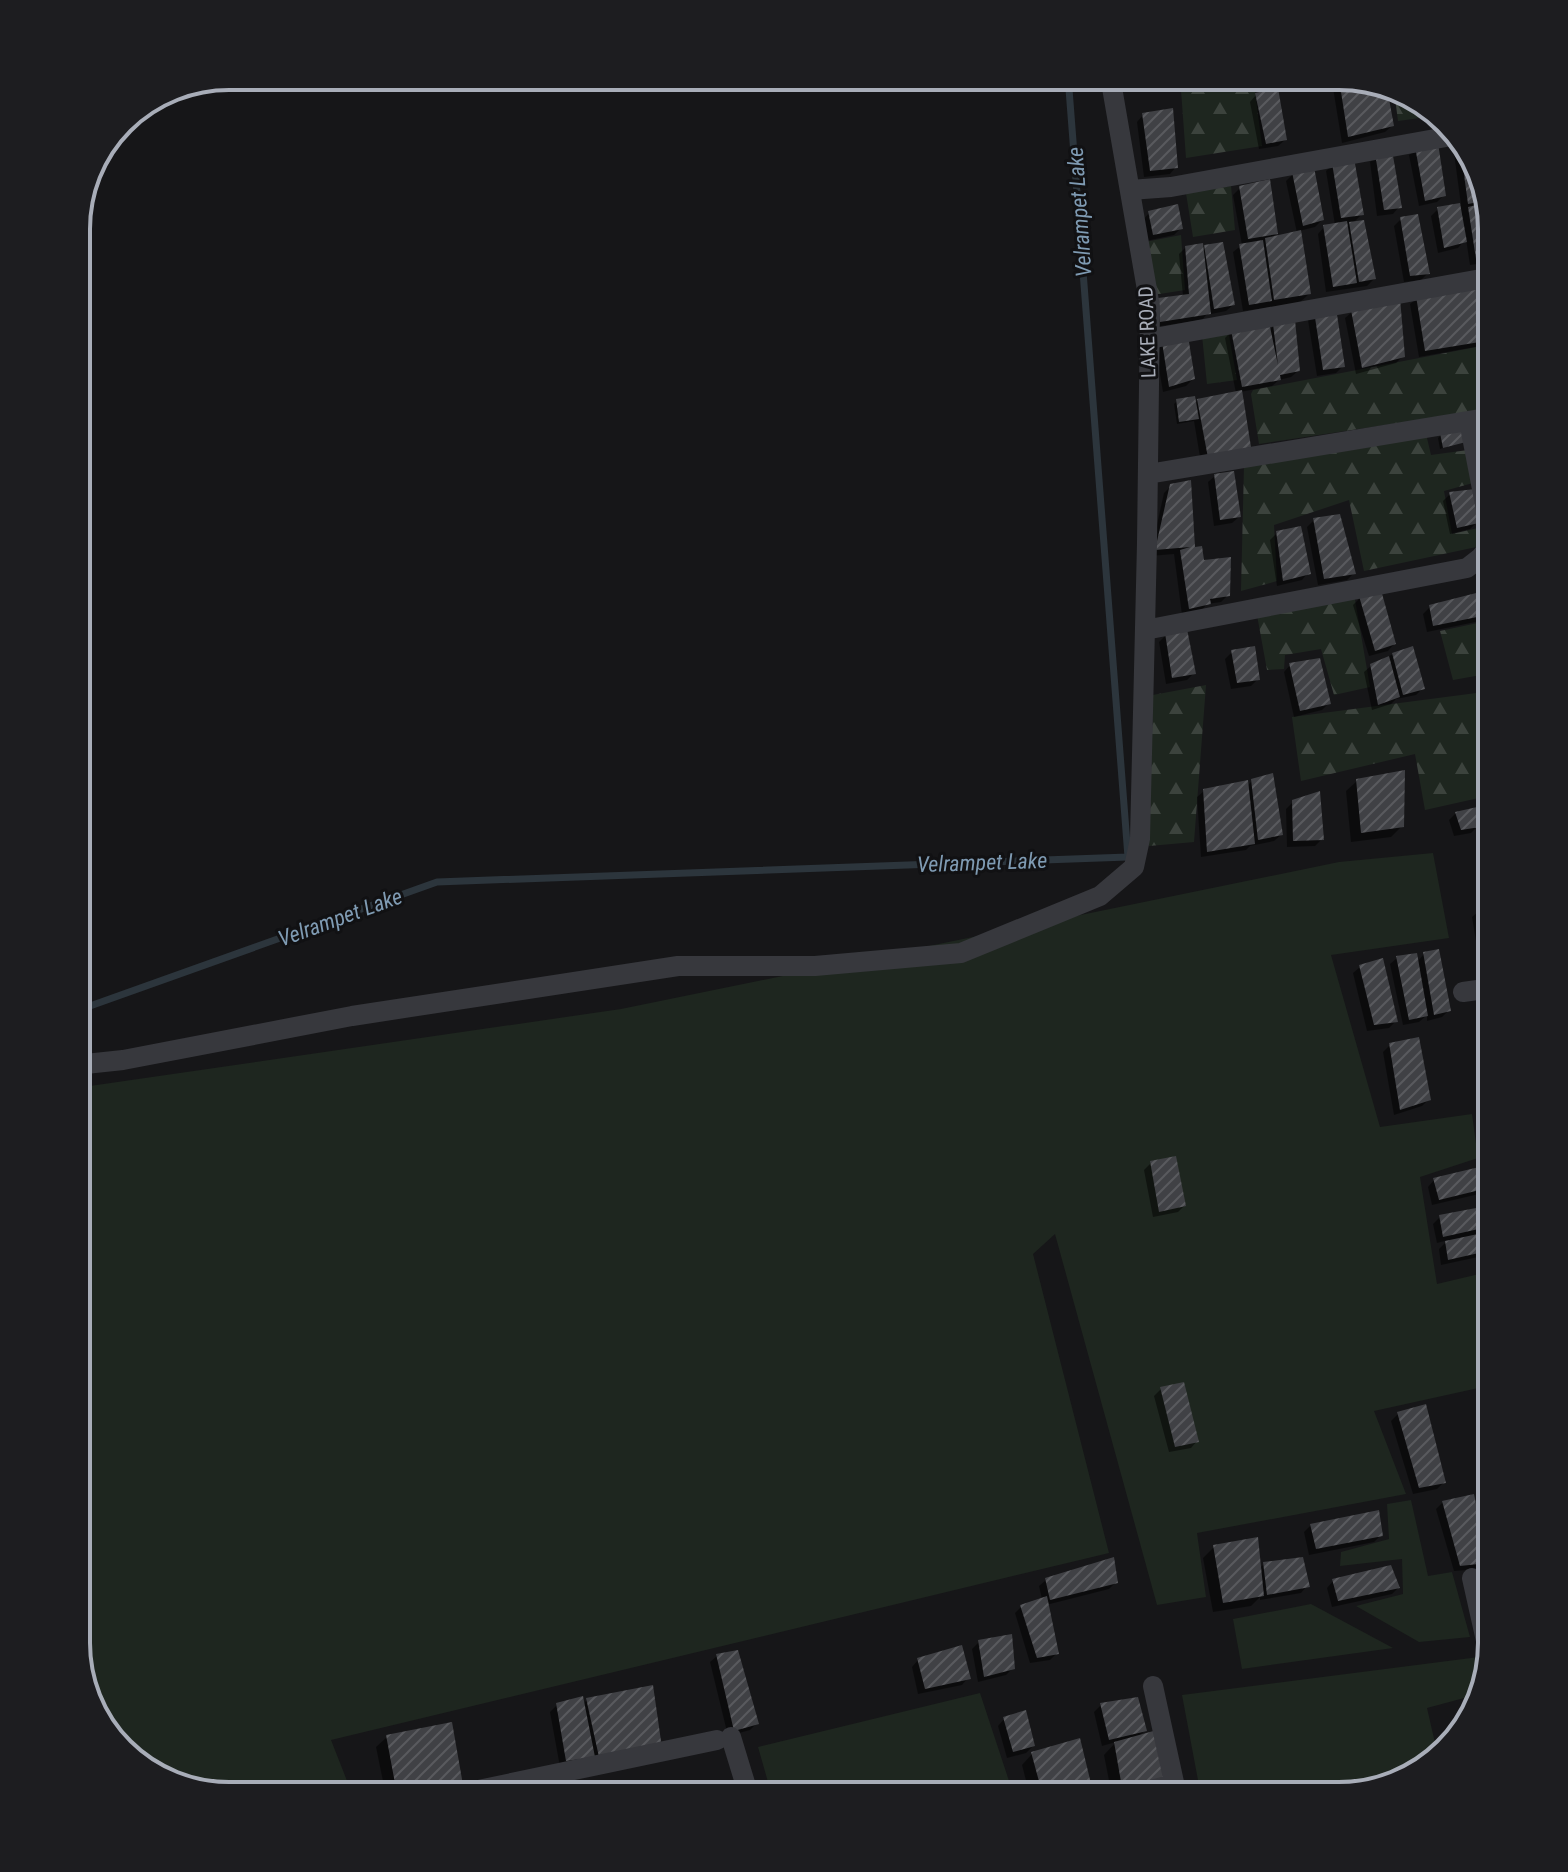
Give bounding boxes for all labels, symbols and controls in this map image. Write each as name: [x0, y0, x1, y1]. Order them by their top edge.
water label: Velrampet Lake: [1062, 146, 1097, 278]
street label: LAKE ROAD: [1133, 286, 1161, 378]
water label: Velrampet Lake: [916, 848, 1048, 877]
water label: Velrampet Lake: [275, 883, 406, 952]

